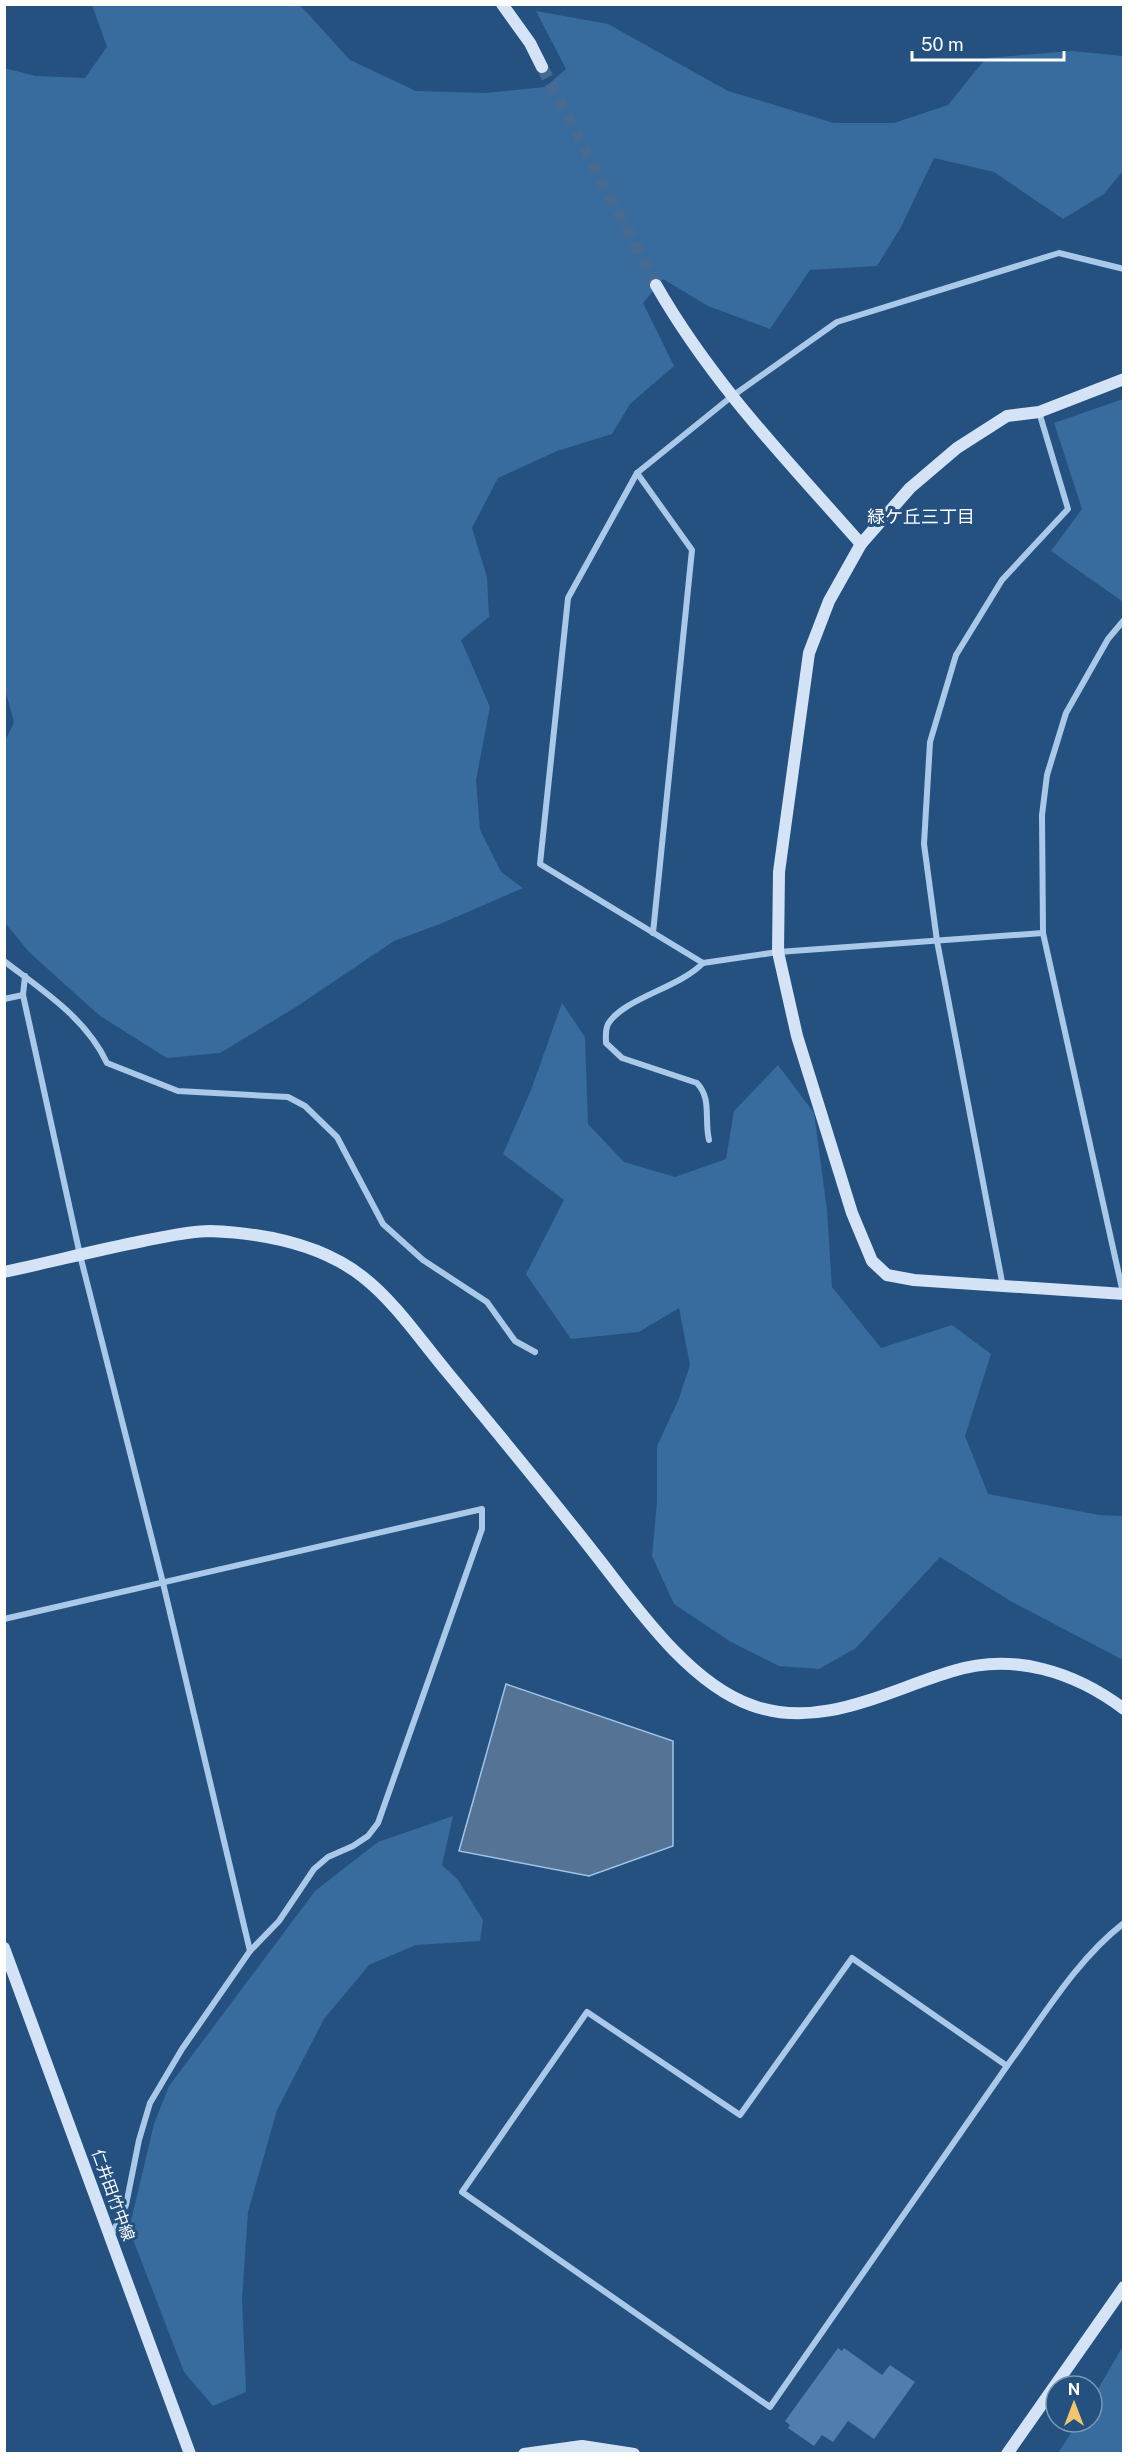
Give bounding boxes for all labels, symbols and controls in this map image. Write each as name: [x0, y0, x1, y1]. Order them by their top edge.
scale bar: [912, 24, 1064, 62]
text: 50 m: [921, 34, 964, 55]
district label: 緑ケ丘三丁目: [867, 506, 975, 527]
street label: 仁井田竹中線: [88, 2147, 138, 2243]
north arrow: [1044, 2374, 1104, 2434]
text: N: [1068, 2380, 1080, 2399]

